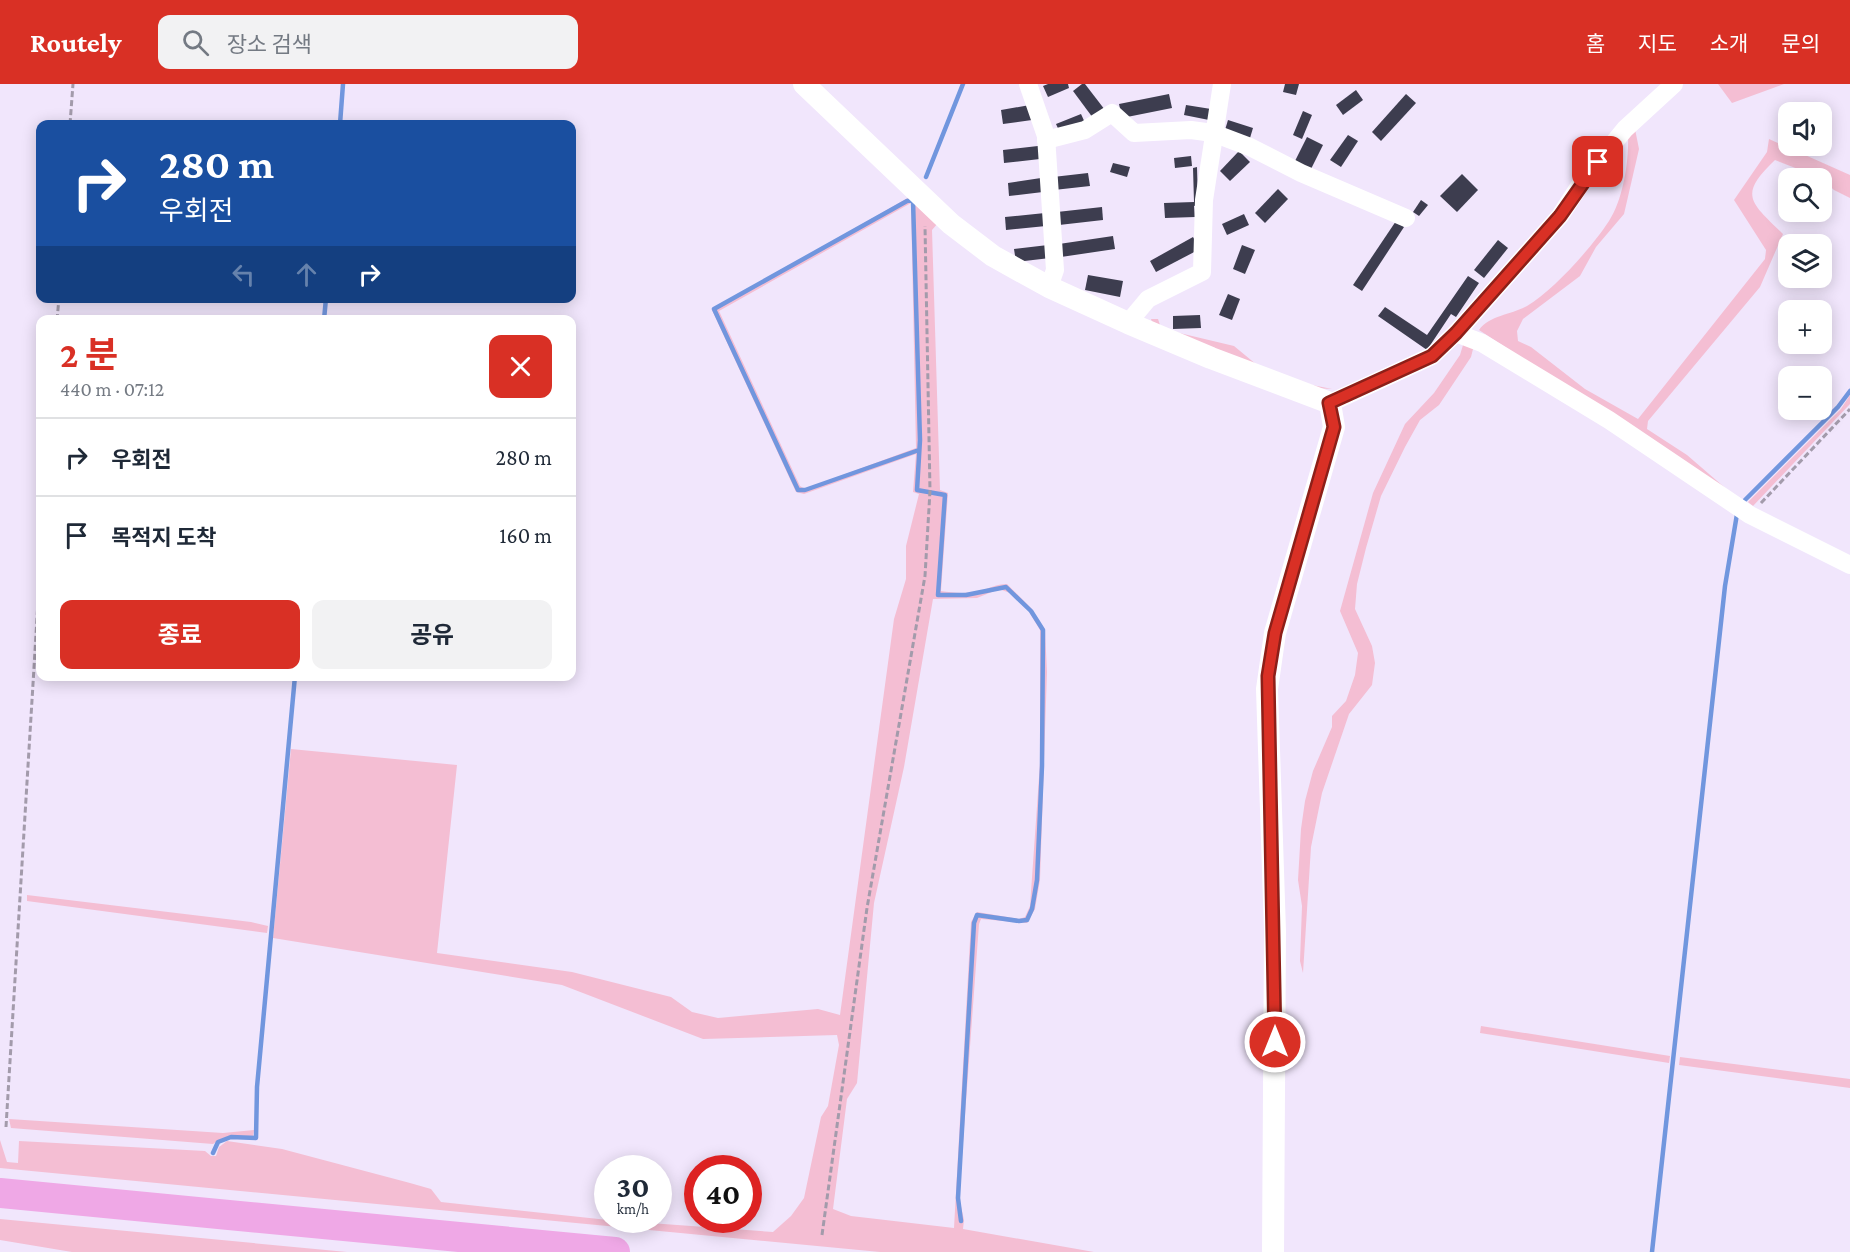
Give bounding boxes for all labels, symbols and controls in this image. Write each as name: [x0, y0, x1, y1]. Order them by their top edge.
search box: [158, 15, 578, 69]
icon: search: [179, 26, 212, 59]
text: Routely: [30, 27, 122, 58]
text: 장소 검색: [227, 32, 312, 57]
text: 홈: [1586, 32, 1605, 56]
text: 지도: [1638, 32, 1677, 56]
text: 소개: [1710, 32, 1748, 56]
text: 문의: [1781, 32, 1820, 56]
map controls: [1778, 102, 1832, 420]
button: sound: [1778, 102, 1832, 156]
pin: [1572, 136, 1623, 187]
text: 280 m: [159, 140, 274, 187]
icon: right: [60, 144, 138, 222]
icon: arrive: [1581, 145, 1614, 178]
button: search: [1778, 168, 1832, 222]
text: 우회전: [159, 196, 234, 226]
button: layers: [1778, 234, 1832, 288]
icon: left: [227, 258, 260, 291]
icon: ahead: [290, 258, 323, 291]
icon: right: [353, 258, 386, 291]
button: +: [1778, 300, 1832, 354]
text: 2 분: [60, 335, 118, 375]
button: close: [489, 335, 552, 398]
button: −: [1778, 366, 1832, 420]
text: 440 m · 07:12: [60, 378, 164, 400]
icon: right: [60, 441, 93, 474]
text: 280 m: [495, 445, 552, 470]
text: 우회전: [111, 447, 172, 472]
icon: arrive: [60, 519, 93, 552]
text: 160 m: [499, 523, 552, 548]
text: 목적지 도착: [111, 525, 216, 550]
button: 종료: [60, 600, 300, 669]
button: 공유: [312, 600, 552, 669]
position arrow: [1243, 1010, 1307, 1074]
speed limit sign: 40: [684, 1155, 762, 1233]
text: 30: [617, 1170, 649, 1203]
text: km/h: [617, 1201, 649, 1217]

